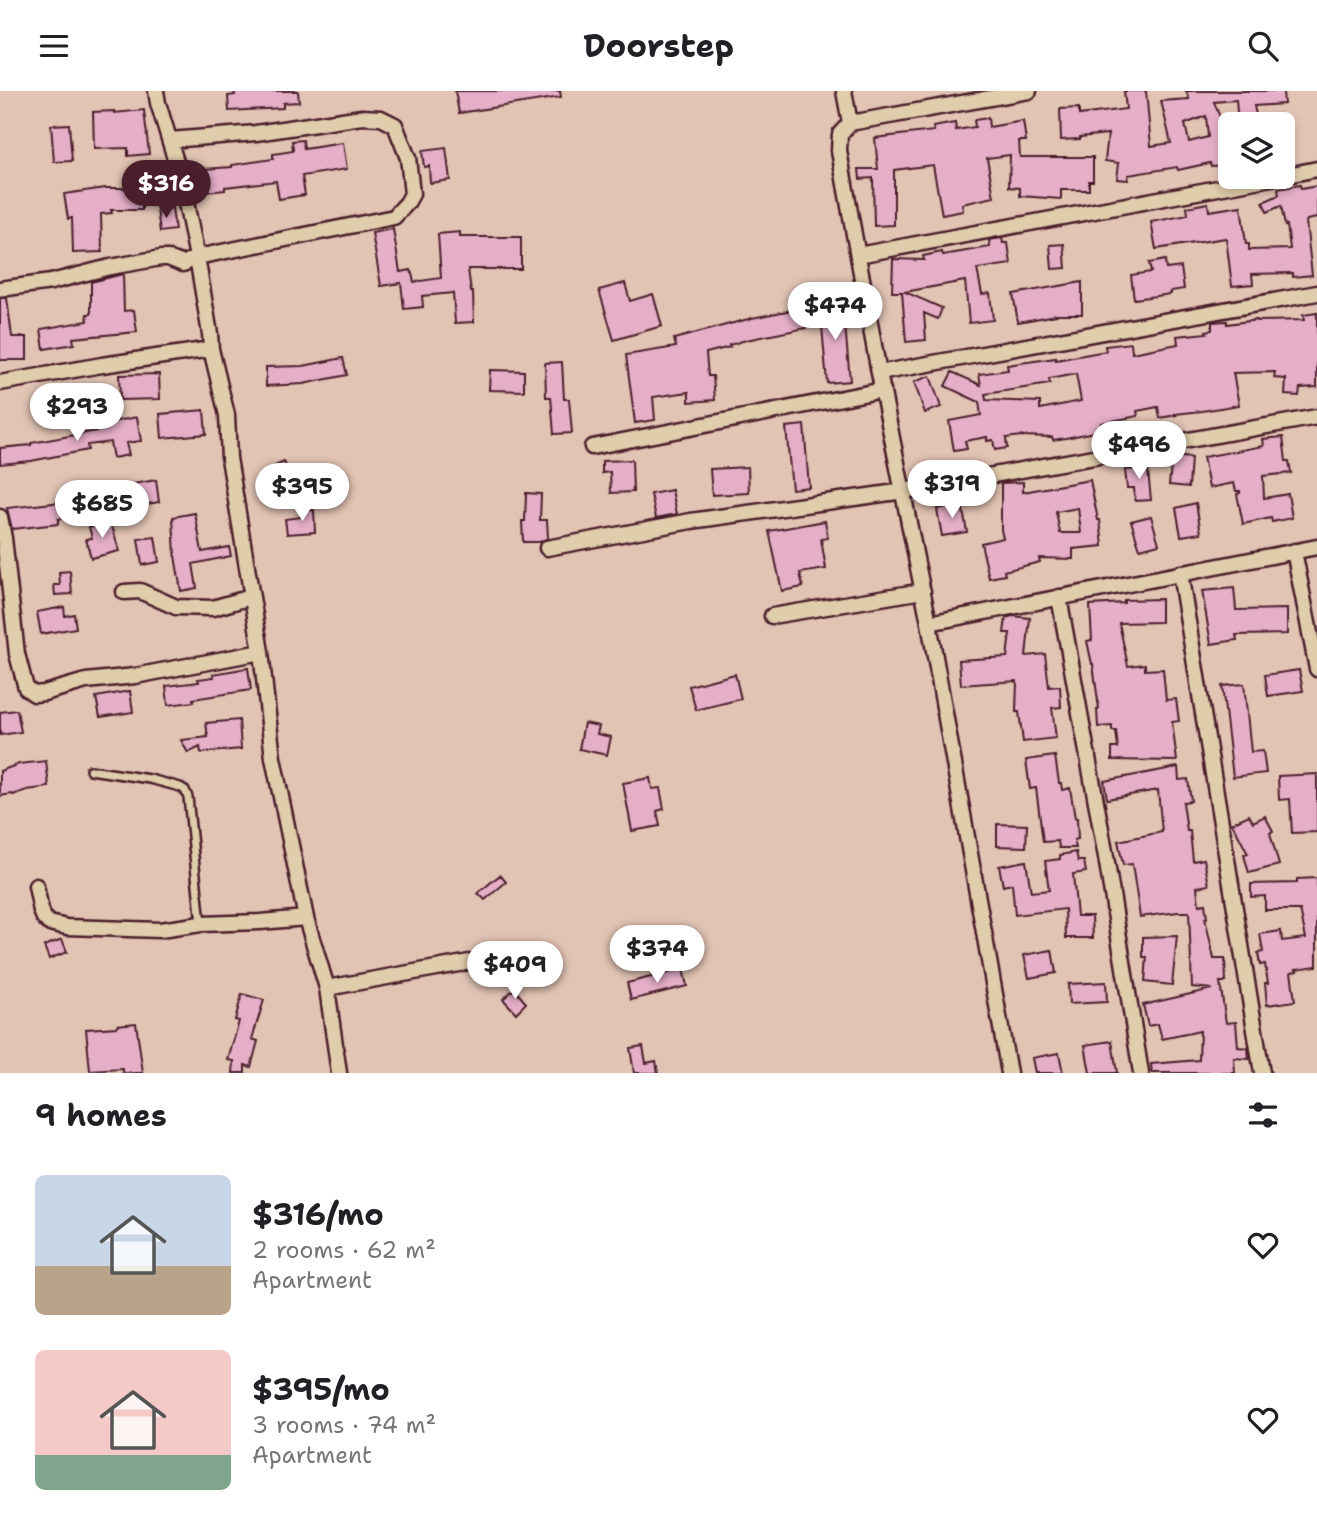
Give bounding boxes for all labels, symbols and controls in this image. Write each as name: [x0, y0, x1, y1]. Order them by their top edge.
text: Doorstep: [583, 24, 734, 67]
icon: menu: [35, 27, 73, 65]
icon: search: [1244, 27, 1282, 65]
map controls: [1218, 112, 1295, 189]
button: layers: [1218, 112, 1295, 189]
pin: $316: [125, 160, 207, 220]
text: $316: [138, 168, 194, 198]
pin: $474: [794, 282, 876, 342]
text: $474: [804, 290, 866, 320]
pin: $293: [36, 383, 118, 443]
text: $293: [46, 391, 108, 421]
pin: $496: [1098, 421, 1180, 481]
text: $496: [1107, 429, 1171, 459]
pin: $319: [911, 461, 993, 520]
pin: $395: [261, 463, 343, 523]
text: $319: [924, 468, 980, 498]
text: $395: [271, 471, 333, 501]
pin: $685: [61, 481, 143, 540]
text: $685: [71, 488, 133, 518]
pin: $374: [616, 925, 698, 985]
text: $374: [626, 933, 688, 963]
pin: $409: [474, 941, 556, 1001]
text: $409: [483, 949, 547, 979]
text: 9 homes: [35, 1095, 167, 1136]
icon: filters: [1244, 1096, 1282, 1134]
text: $316/mo: [252, 1194, 384, 1235]
icon: home: [91, 1203, 175, 1287]
icon: heart: [1244, 1226, 1282, 1264]
text: 2 rooms · 62 m²: [252, 1235, 436, 1265]
text: Apartment: [252, 1265, 372, 1295]
text: $395/mo: [252, 1369, 390, 1410]
icon: home: [91, 1378, 175, 1462]
icon: heart: [1244, 1401, 1282, 1439]
text: 3 rooms · 74 m²: [252, 1410, 436, 1440]
text: Apartment: [252, 1440, 372, 1470]

